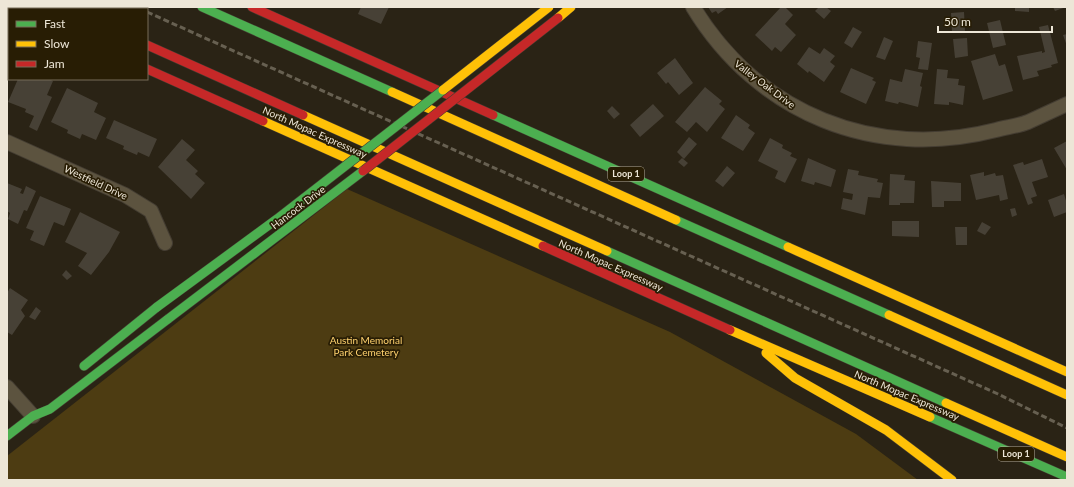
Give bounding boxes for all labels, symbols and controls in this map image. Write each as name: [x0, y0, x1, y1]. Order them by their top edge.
legend: [8, 8, 148, 80]
scale bar: [938, 8, 1052, 34]
text: 50 m: [944, 14, 971, 29]
text: Fast: [44, 16, 66, 31]
text: Slow: [44, 36, 70, 51]
text: Jam: [44, 56, 65, 71]
street label: Valley Oak Drive: [732, 57, 798, 111]
street label: North Mopac Expressway: [261, 104, 370, 161]
street label: Westfield Drive: [62, 162, 130, 202]
road number: Loop 1: [608, 167, 644, 181]
street label: Hancock Drive: [269, 183, 327, 231]
street label: North Mopac Expressway: [557, 237, 666, 294]
park label: Austin Memorial Park Cemetery: [330, 334, 402, 358]
street label: North Mopac Expressway: [853, 367, 962, 423]
road number: Loop 1: [998, 447, 1034, 461]

